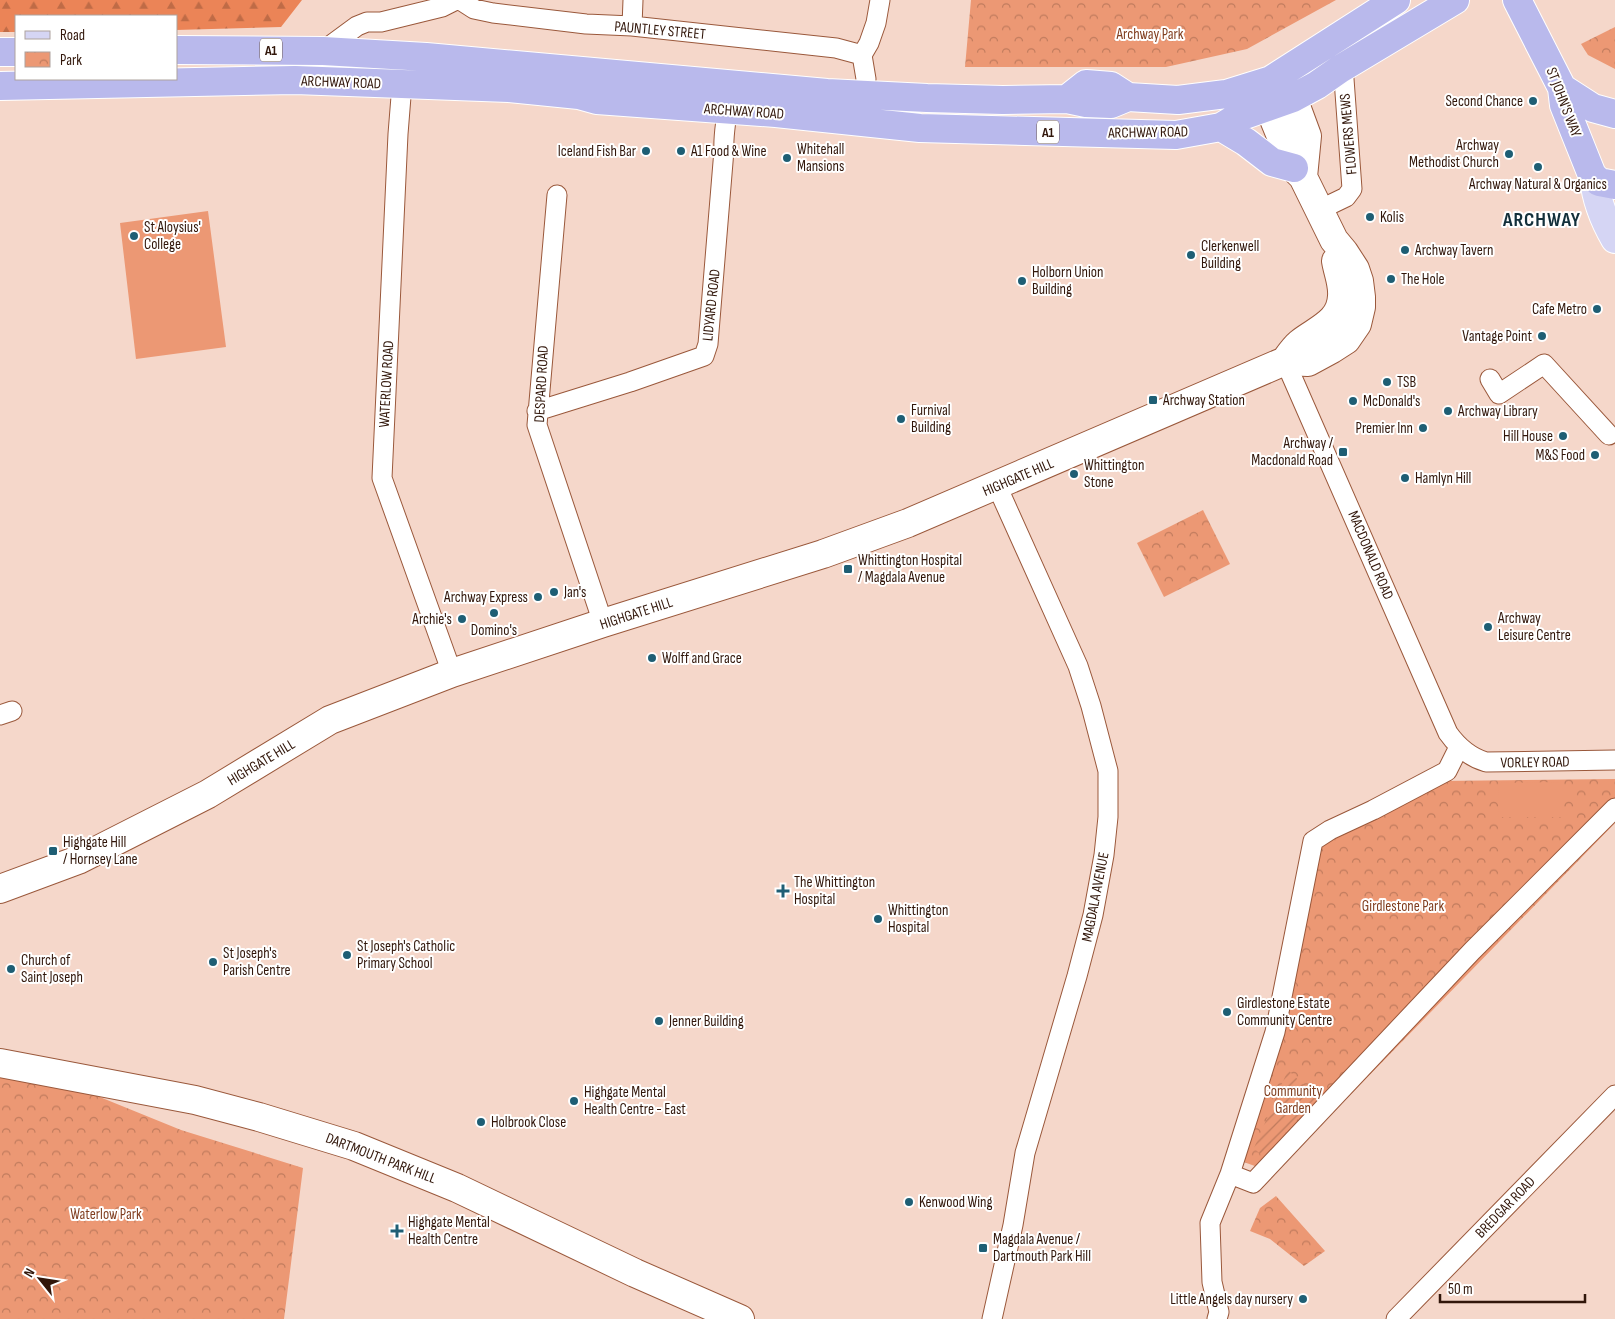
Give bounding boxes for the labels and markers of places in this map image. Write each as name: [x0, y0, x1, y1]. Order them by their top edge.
place label: Second Chance: [1445, 92, 1523, 111]
marker: Second Chance: [1527, 95, 1539, 107]
place label: Archway Methodist Church: [1409, 136, 1499, 172]
place label: Whitehall Mansions: [797, 140, 844, 176]
place label: Iceland Fish Bar: [558, 142, 637, 161]
place label: A1 Food & Wine: [690, 142, 767, 161]
marker: Iceland Fish Bar: [640, 145, 652, 157]
marker: A1 Food & Wine: [675, 145, 687, 157]
marker: Archway Methodist Church: [1503, 148, 1515, 160]
marker: Whitehall Mansions: [781, 152, 793, 164]
marker: Archway Natural & Organics: [1532, 161, 1544, 173]
place label: Archway Natural & Organics: [1468, 175, 1607, 194]
place label: Kolis: [1380, 208, 1404, 227]
marker: Kolis: [1364, 211, 1376, 223]
place label: St Aloysius' College: [144, 218, 201, 254]
marker: St Aloysius' College: [128, 230, 140, 242]
place label: Clerkenwell Building: [1201, 237, 1259, 273]
place label: Archway Tavern: [1414, 241, 1493, 260]
marker: Archway Tavern: [1399, 244, 1411, 256]
marker: Clerkenwell Building: [1185, 249, 1197, 261]
place label: Holborn Union Building: [1032, 263, 1103, 299]
place label: The Hole: [1401, 270, 1444, 289]
marker: The Hole: [1385, 273, 1397, 285]
marker: Holborn Union Building: [1016, 275, 1028, 287]
place label: Cafe Metro: [1532, 300, 1587, 319]
marker: Cafe Metro: [1591, 303, 1603, 315]
place label: Vantage Point: [1462, 327, 1532, 346]
marker: Vantage Point: [1536, 330, 1548, 342]
place label: TSB: [1397, 373, 1416, 392]
marker: TSB: [1381, 376, 1393, 388]
place label: Archway Station: [1162, 391, 1245, 410]
place label: McDonald's: [1363, 392, 1421, 411]
marker: Archway Station: [1147, 394, 1159, 406]
marker: McDonald's: [1347, 395, 1359, 407]
place label: Furnival Building: [911, 401, 951, 437]
place label: Archway Library: [1457, 402, 1538, 421]
marker: Archway Library: [1442, 405, 1454, 417]
marker: Furnival Building: [895, 413, 907, 425]
place label: Premier Inn: [1356, 419, 1413, 438]
marker: Premier Inn: [1417, 422, 1429, 434]
place label: Hill House: [1503, 427, 1553, 446]
marker: Hill House: [1557, 430, 1569, 442]
place label: Archway / Macdonald Road: [1251, 434, 1334, 470]
marker: Archway / Macdonald Road: [1337, 446, 1349, 458]
place label: M&S Food: [1536, 446, 1585, 465]
marker: M&S Food: [1589, 449, 1601, 461]
place label: Whittington Stone: [1084, 456, 1144, 492]
marker: Whittington Stone: [1068, 468, 1080, 480]
place label: Hamlyn Hill: [1415, 469, 1471, 488]
marker: Hamlyn Hill: [1399, 472, 1411, 484]
place label: Whittington Hospital / Magdala Avenue: [858, 551, 962, 587]
marker: Whittington Hospital / Magdala Avenue: [842, 563, 854, 575]
place label: Jan's: [563, 583, 586, 602]
marker: Jan's: [548, 586, 560, 598]
place label: Archway Express: [443, 588, 528, 607]
marker: Archway Express: [532, 591, 544, 603]
marker: Domino's: [488, 607, 500, 619]
place label: Archway Leisure Centre: [1497, 609, 1571, 645]
place label: Archie's: [411, 610, 452, 629]
marker: Archie's: [456, 613, 468, 625]
place label: Domino's: [471, 621, 517, 640]
marker: Archway Leisure Centre: [1482, 621, 1494, 633]
place label: Wolff and Grace: [662, 649, 742, 668]
marker: Wolff and Grace: [646, 652, 658, 664]
place label: Highgate Hill / Hornsey Lane: [63, 833, 138, 869]
marker: Highgate Hill / Hornsey Lane: [47, 845, 59, 857]
place label: The Whittington Hospital: [794, 873, 875, 909]
marker: The Whittington Hospital: [776, 884, 790, 898]
place label: Whittington Hospital: [888, 901, 948, 937]
marker: Whittington Hospital: [872, 913, 884, 925]
place label: St Joseph's Catholic Primary School: [357, 937, 455, 973]
place label: St Joseph's Parish Centre: [223, 944, 291, 980]
marker: St Joseph's Catholic Primary School: [341, 949, 353, 961]
place label: Church of Saint Joseph: [21, 951, 83, 987]
marker: St Joseph's Parish Centre: [207, 956, 219, 968]
marker: Church of Saint Joseph: [5, 963, 17, 975]
place label: Girdlestone Estate Community Centre: [1237, 994, 1332, 1030]
marker: Girdlestone Estate Community Centre: [1221, 1006, 1233, 1018]
place label: Jenner Building: [668, 1012, 744, 1031]
marker: Jenner Building: [653, 1015, 665, 1027]
place label: Highgate Mental Health Centre - East: [584, 1083, 686, 1119]
marker: Highgate Mental Health Centre - East: [568, 1095, 580, 1107]
place label: Holbrook Close: [491, 1113, 566, 1132]
marker: Holbrook Close: [475, 1116, 487, 1128]
place label: Kenwood Wing: [919, 1193, 992, 1212]
marker: Kenwood Wing: [903, 1196, 915, 1208]
place label: Highgate Mental Health Centre: [408, 1213, 490, 1249]
marker: Highgate Mental Health Centre: [390, 1224, 404, 1238]
place label: Magdala Avenue / Dartmouth Park Hill: [993, 1230, 1091, 1266]
marker: Magdala Avenue / Dartmouth Park Hill: [977, 1242, 989, 1254]
place label: Little Angels day nursery: [1170, 1290, 1293, 1309]
marker: Little Angels day nursery: [1297, 1293, 1309, 1305]

